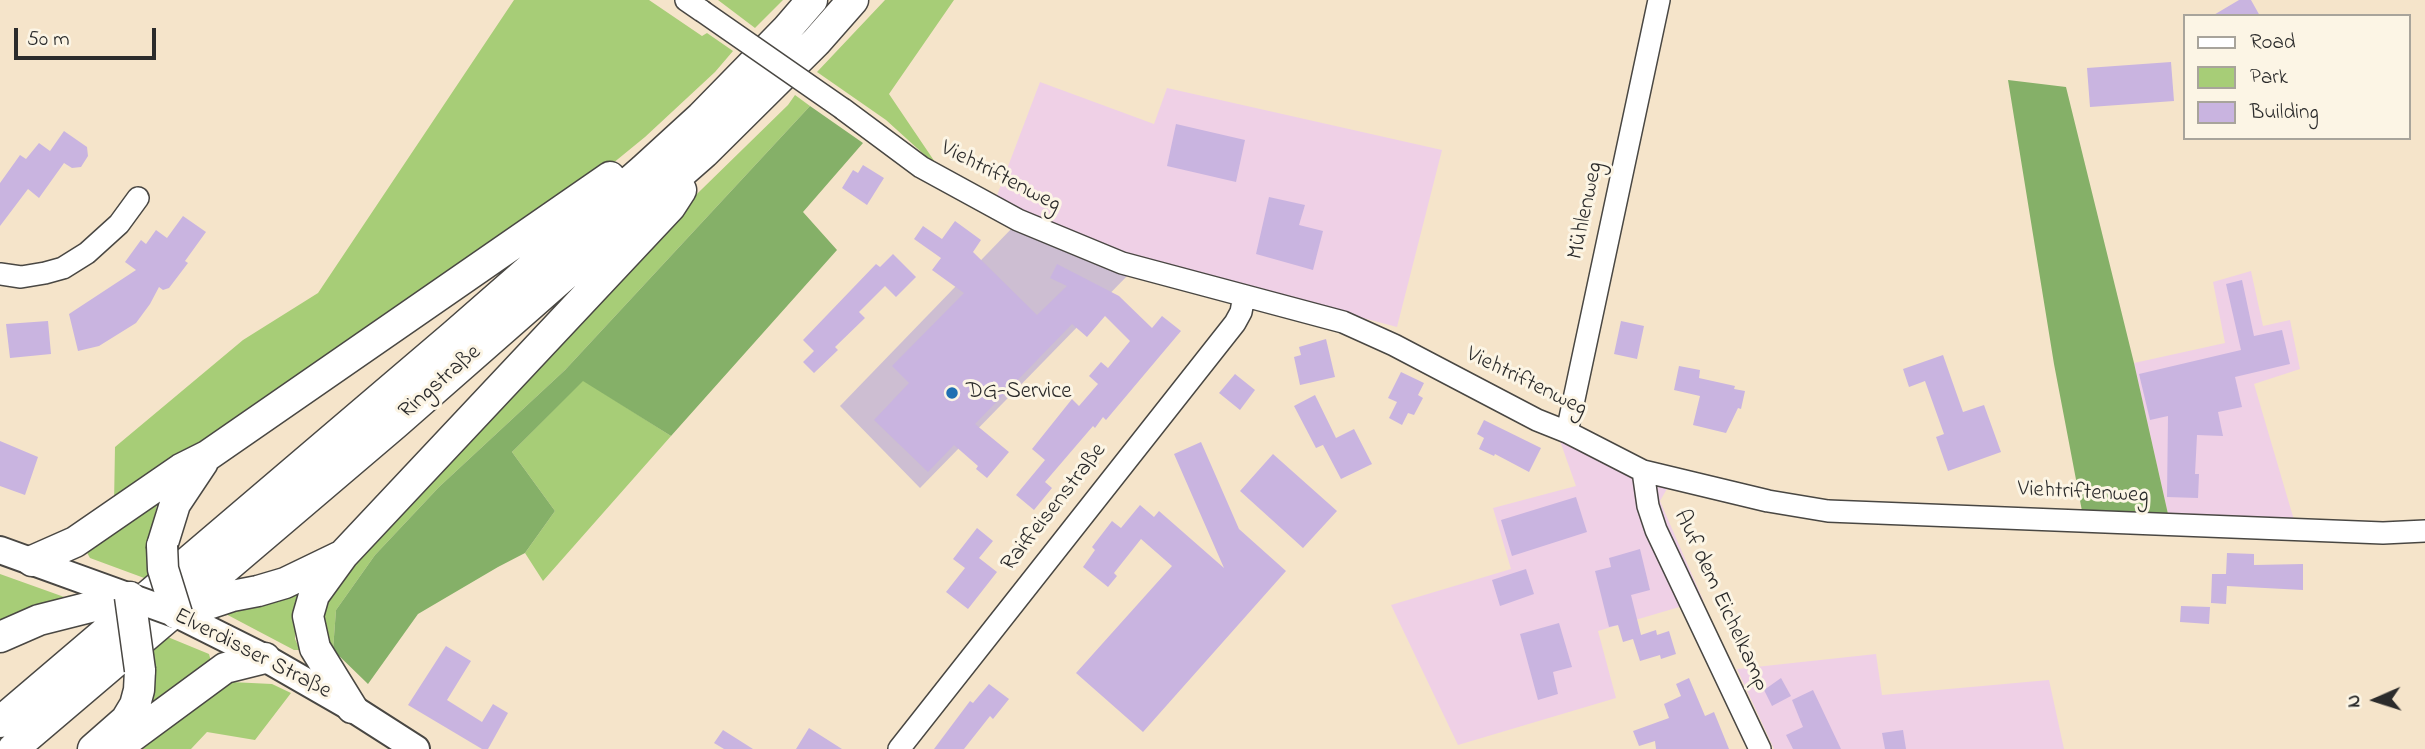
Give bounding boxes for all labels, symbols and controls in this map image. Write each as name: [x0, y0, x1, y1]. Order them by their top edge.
scale bar: [18, 14, 159, 58]
legend: [2184, 14, 2411, 140]
text: 50 m: [27, 25, 70, 55]
text: Road: [2250, 28, 2296, 58]
text: Park: [2250, 63, 2288, 93]
text: Building: [2250, 98, 2319, 128]
street label: Viehtriftenweg: [935, 136, 1065, 220]
street label: Mühlenweg: [1563, 160, 1611, 262]
street label: Ringstraße: [394, 340, 488, 426]
street label: Viehtriftenweg: [1461, 342, 1591, 424]
place label: DG-Service: [966, 379, 1072, 407]
marker: DG-Service: [944, 385, 960, 401]
street label: Raiffeisenstraße: [996, 438, 1114, 578]
street label: Viehtriftenweg: [2017, 477, 2149, 511]
street label: Auf dem Eichelkamp: [1666, 506, 1774, 696]
street label: Elverdisser Straße: [169, 603, 335, 707]
north arrow: [2341, 665, 2411, 735]
text: N: [2341, 694, 2368, 708]

